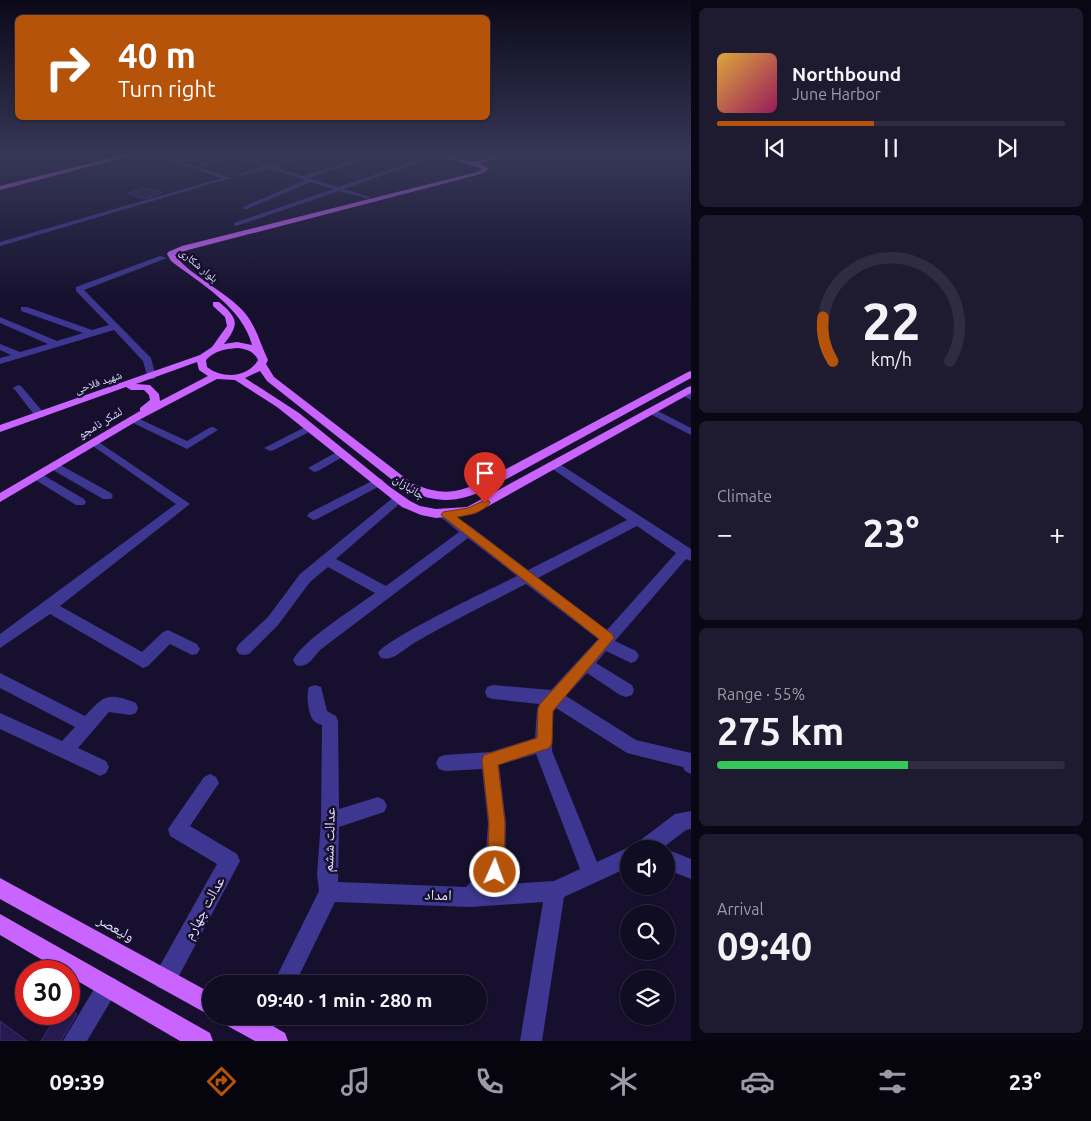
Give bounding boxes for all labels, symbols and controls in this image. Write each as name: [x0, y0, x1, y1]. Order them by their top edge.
icon: right: [35, 35, 100, 100]
text: 40 m: [118, 35, 196, 75]
text: Northbound: [792, 63, 901, 85]
text: Turn right: [118, 76, 216, 101]
text: June Harbor: [792, 85, 881, 103]
icon: previous: [761, 134, 789, 162]
icon: pause: [877, 134, 905, 162]
icon: next: [993, 134, 1021, 162]
street label: بلوار شکاری: [177, 245, 221, 285]
text: 22: [862, 292, 920, 350]
text: km/h: [870, 349, 912, 369]
street label: شهید فلاحی: [73, 368, 123, 397]
street label: لشکر نامجو: [75, 404, 125, 442]
pin: [464, 452, 506, 503]
icon: arrive: [471, 459, 499, 487]
street label: جانبازان: [390, 472, 428, 503]
text: Climate: [717, 487, 772, 505]
text: 23°: [863, 512, 919, 554]
text: −: [717, 518, 733, 549]
text: +: [1049, 518, 1065, 549]
text: Range · 55%: [717, 685, 805, 703]
text: 275 km: [717, 710, 844, 752]
street label: عدالت ششم: [319, 807, 340, 873]
map controls: [620, 840, 675, 1025]
button: sound: [620, 840, 675, 895]
position arrow: [468, 845, 520, 897]
street label: عدالت چهارم: [179, 873, 230, 943]
street label: امداد: [424, 886, 452, 903]
text: Arrival: [717, 900, 764, 918]
button: search: [620, 905, 675, 960]
street label: ولیعصر: [93, 910, 138, 945]
text: 09:40: [717, 925, 812, 967]
speed limit sign: 30: [15, 960, 80, 1025]
button: layers: [620, 970, 675, 1025]
text: 09:40 · 1 min · 280 m: [257, 989, 432, 1011]
icon: directions: [204, 1064, 239, 1099]
icon: music: [338, 1064, 373, 1099]
icon: phone: [472, 1064, 507, 1099]
icon: climate: [606, 1064, 641, 1099]
icon: car: [740, 1064, 775, 1099]
icon: filters: [875, 1064, 910, 1099]
text: 09:39: [50, 1069, 105, 1094]
text: 23°: [1009, 1069, 1041, 1094]

